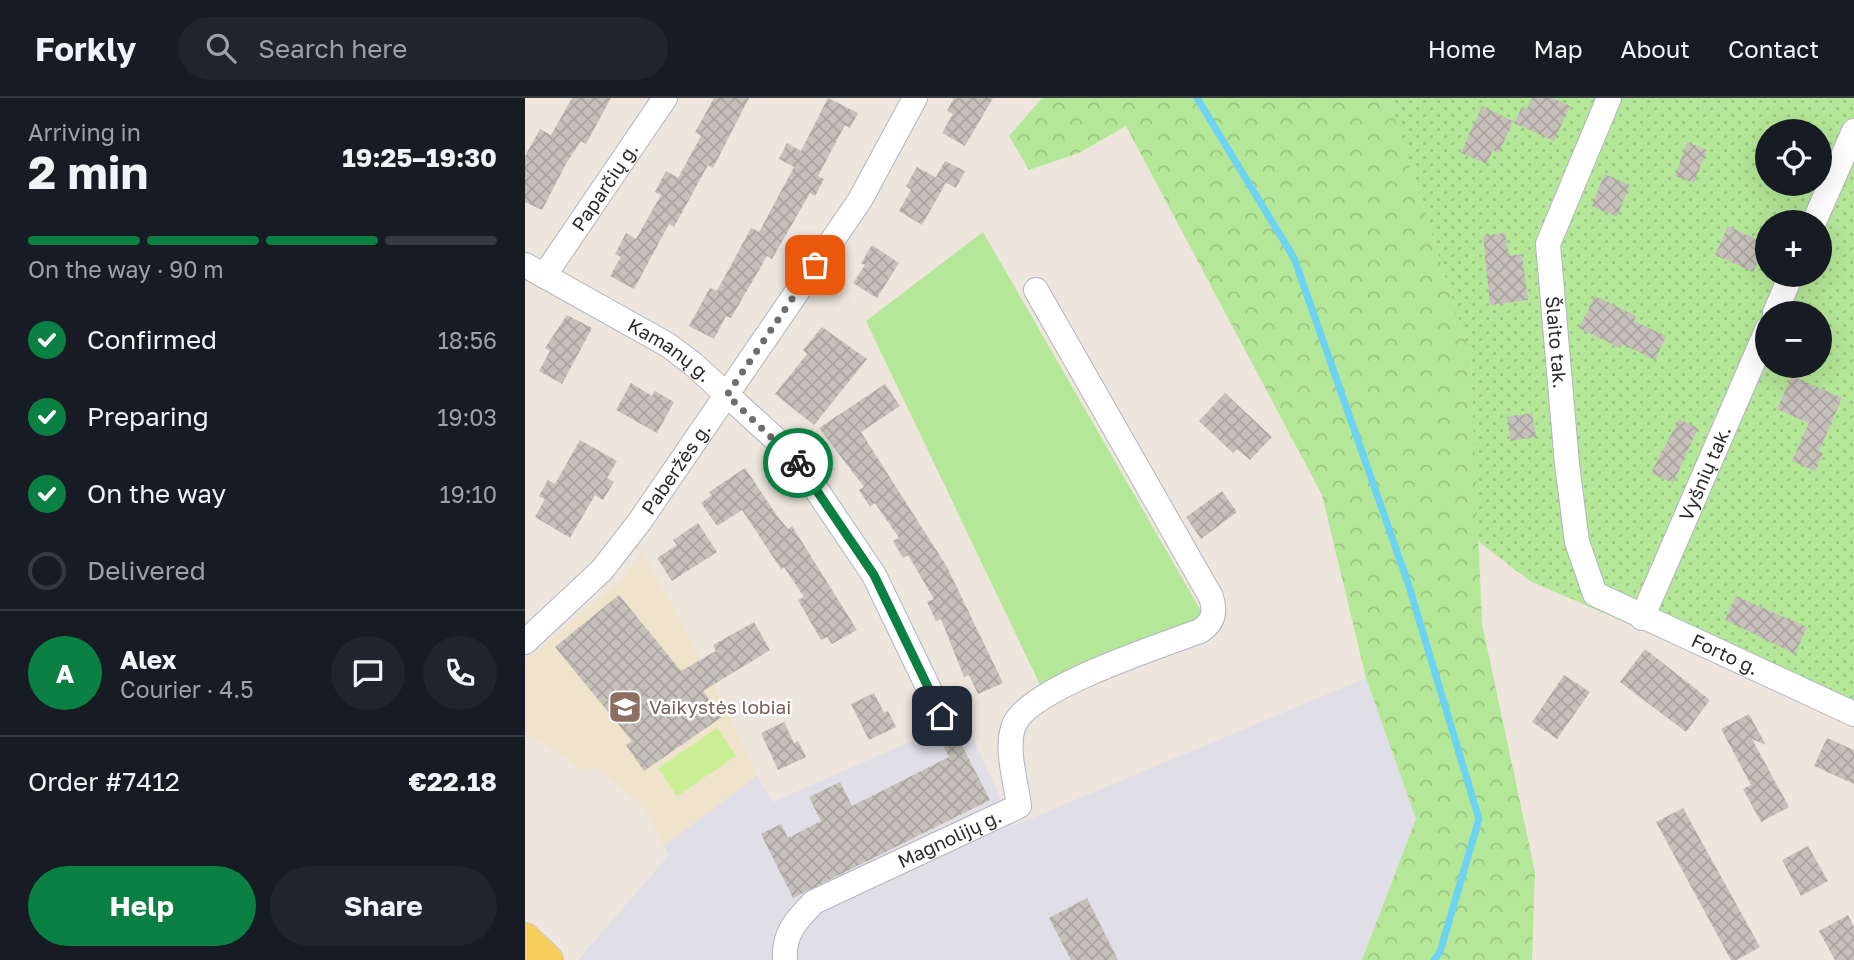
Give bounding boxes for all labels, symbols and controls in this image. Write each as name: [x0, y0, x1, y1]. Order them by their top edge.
search box: [178, 17, 668, 80]
text: Forkly: [35, 29, 136, 68]
icon: search: [202, 29, 240, 67]
text: Search here: [258, 33, 407, 64]
text: Home: [1428, 34, 1496, 63]
text: Map: [1534, 34, 1583, 63]
text: About: [1621, 34, 1690, 63]
text: Contact: [1728, 34, 1819, 63]
text: Arriving in: [28, 118, 141, 146]
map controls: [1755, 119, 1832, 378]
button: locate: [1755, 119, 1832, 196]
street label: Paparčių g.: [566, 138, 642, 235]
text: 19:25–19:30: [342, 142, 497, 173]
text: 2 min: [28, 144, 148, 199]
button: +: [1755, 210, 1832, 287]
pin: [785, 235, 845, 295]
icon: bag: [796, 246, 834, 284]
text: On the way · 90 m: [28, 255, 224, 283]
street label: Šlaito tak.: [1542, 295, 1572, 390]
button: −: [1755, 301, 1832, 378]
street label: Kamanų g.: [624, 313, 717, 386]
icon: check: [28, 321, 66, 359]
text: Confirmed: [87, 324, 217, 355]
text: 18:56: [438, 326, 497, 354]
icon: check: [28, 398, 66, 436]
text: Preparing: [87, 401, 209, 432]
text: 19:03: [437, 403, 497, 431]
street label: Paberžės g.: [636, 418, 715, 519]
street label: Vyšnių tak.: [1674, 422, 1735, 524]
courier: [763, 428, 833, 498]
icon: bike: [779, 444, 817, 482]
icon: check: [28, 475, 66, 513]
text: On the way: [87, 478, 226, 509]
text: 19:10: [440, 480, 497, 508]
text: Delivered: [87, 555, 206, 586]
street label: Forto g.: [1688, 628, 1762, 679]
button: chat: [331, 636, 405, 710]
button: phone: [423, 636, 497, 710]
text: Alex: [120, 644, 177, 675]
text: A: [56, 658, 74, 689]
text: Courier · 4.5: [120, 675, 253, 703]
pin: [912, 686, 972, 746]
school or university icon: Vaikystės lobiai: [606, 688, 644, 726]
place label: Vaikystės lobiai: [649, 695, 791, 718]
icon: home: [923, 697, 961, 735]
text: Order #7412: [28, 766, 180, 797]
text: €22.18: [409, 766, 497, 797]
street label: Magnolijų g.: [894, 804, 1005, 872]
button: Help: [28, 866, 256, 946]
button: Share: [270, 866, 497, 946]

